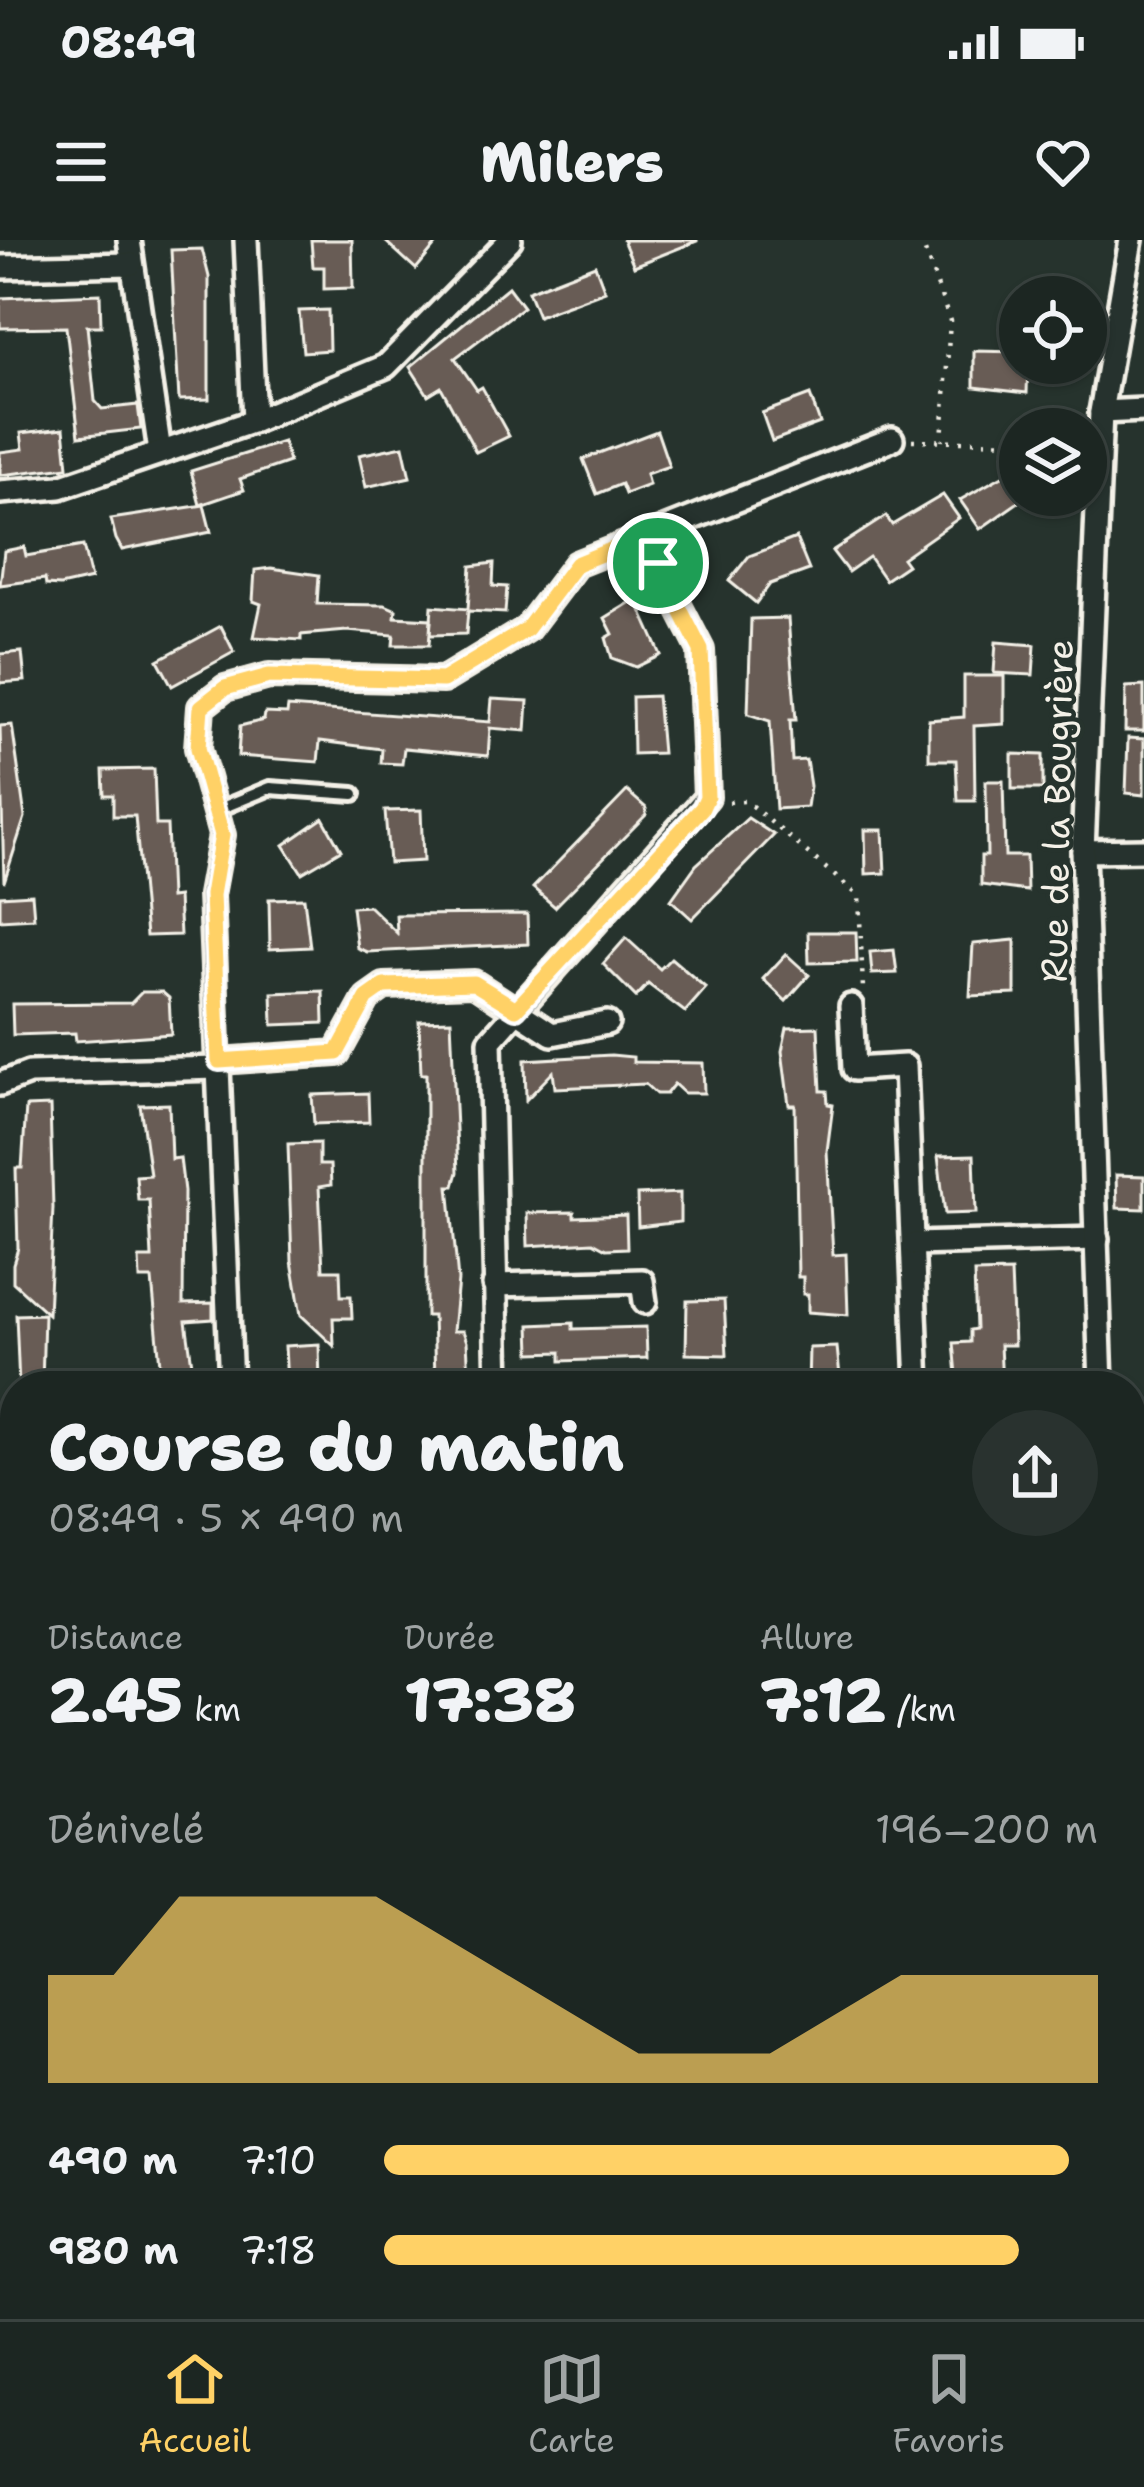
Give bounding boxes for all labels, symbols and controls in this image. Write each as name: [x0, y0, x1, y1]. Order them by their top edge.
text: 08:49: [60, 12, 197, 72]
text: Milers: [480, 126, 664, 198]
icon: menu: [48, 129, 114, 195]
icon: heart: [1030, 129, 1096, 195]
map controls: [999, 276, 1107, 516]
button: locate: [999, 276, 1107, 384]
button: layers: [999, 408, 1107, 516]
pin: [607, 512, 709, 614]
icon: arrive: [625, 530, 691, 596]
street label: Rue de la Bougrière: [1030, 639, 1084, 983]
text: Course du matin: [48, 1403, 624, 1491]
button: share: [972, 1410, 1098, 1536]
text: 08:49 · 5 × 490 m: [48, 1492, 404, 1544]
text: Distance: [48, 1615, 183, 1660]
text: Durée: [404, 1615, 495, 1660]
text: Allure: [760, 1615, 854, 1660]
text: 2.45: [48, 1660, 183, 1740]
text: 17:38: [404, 1660, 576, 1740]
text: 7:12: [760, 1660, 886, 1740]
text: km: [183, 1687, 241, 1732]
text: /km: [886, 1687, 956, 1732]
text: Dénivelé: [48, 1803, 205, 1855]
text: 196–200 m: [875, 1803, 1098, 1855]
text: 490 m: [48, 2134, 177, 2186]
text: 7:10: [240, 2134, 316, 2186]
text: 980 m: [48, 2224, 179, 2276]
text: 7:18: [240, 2224, 317, 2276]
tab: Accueil: [139, 2346, 251, 2463]
tab: Carte: [528, 2346, 615, 2463]
tab: Favoris: [893, 2346, 1005, 2463]

